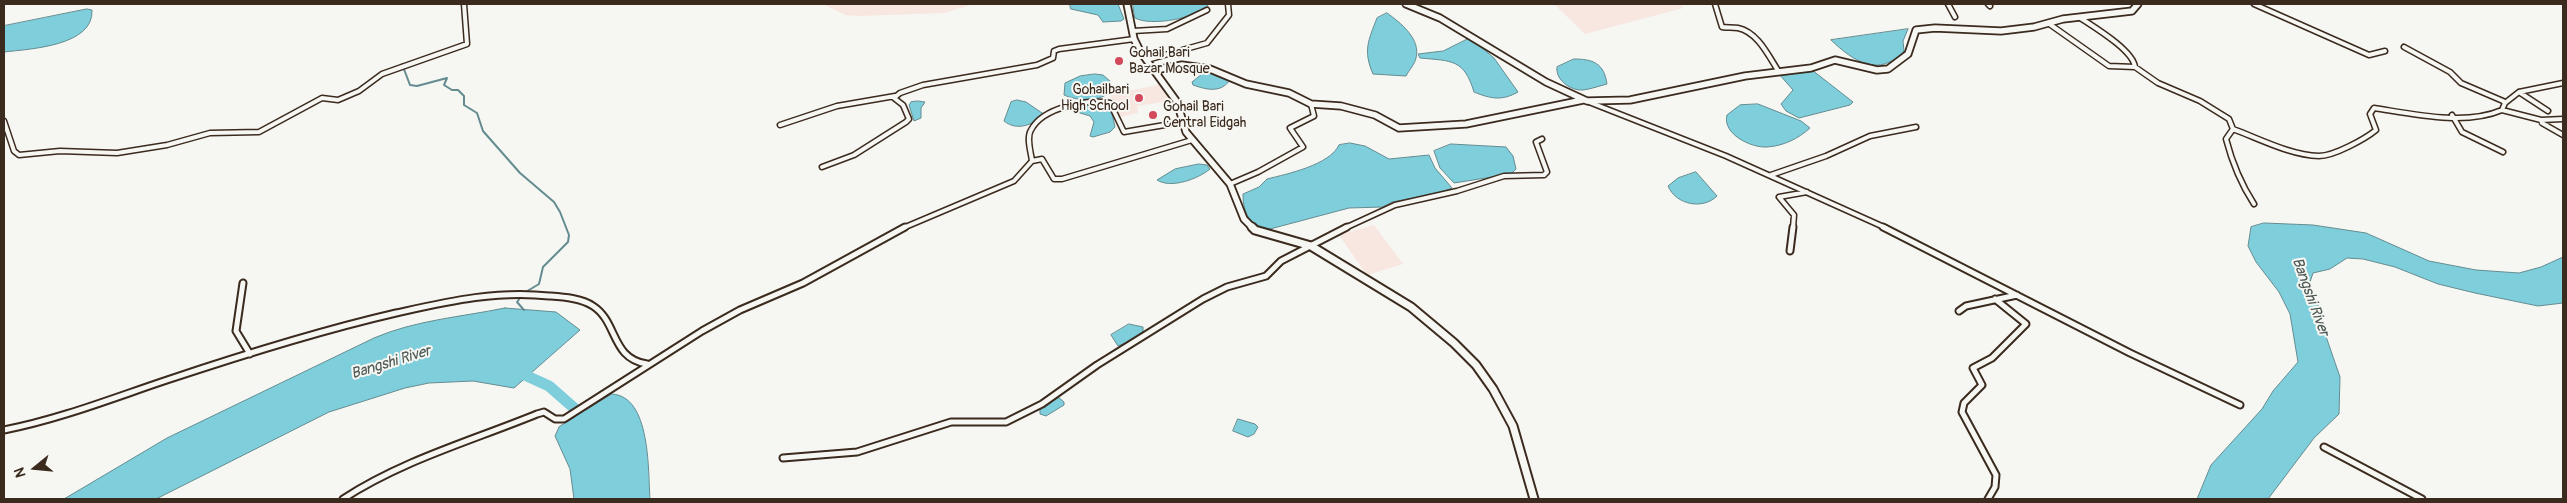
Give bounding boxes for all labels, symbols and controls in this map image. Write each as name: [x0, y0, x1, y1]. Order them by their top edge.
place label: Gohail Bari Bazar Mosque: [1129, 45, 1210, 78]
marker: Gohail Bari Bazar Mosque: [1113, 55, 1125, 67]
place label: Gohailbari High School: [1061, 82, 1129, 114]
marker: Gohailbari High School: [1133, 92, 1145, 104]
place label: Gohail Bari Central Eidgah: [1163, 99, 1246, 132]
marker: Gohail Bari Central Eidgah: [1147, 109, 1159, 121]
water label: Bangshi River: [2287, 255, 2333, 339]
water label: Bangshi River: [349, 342, 433, 384]
north arrow: [10, 443, 60, 493]
text: N: [11, 466, 30, 480]

